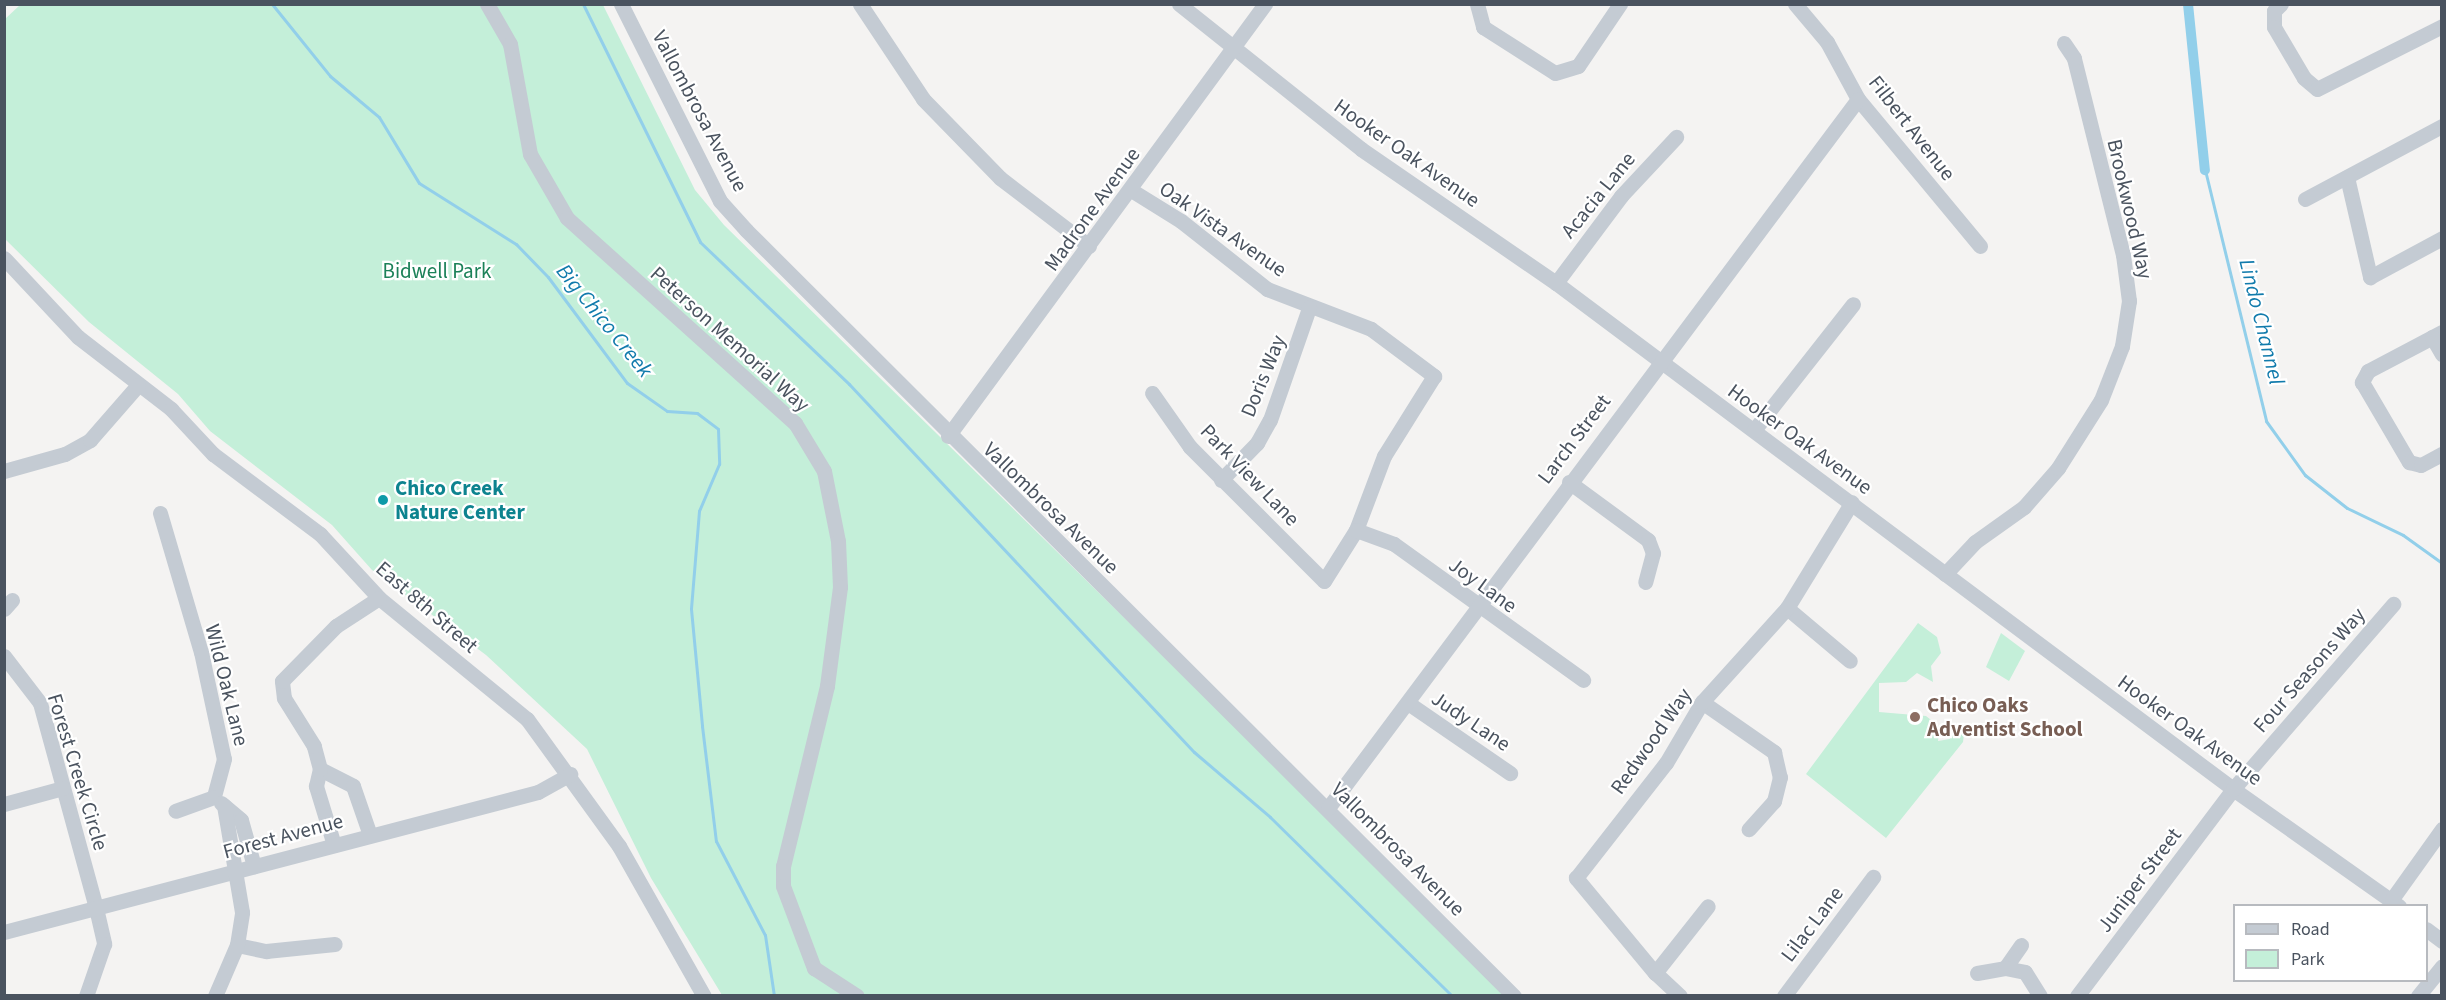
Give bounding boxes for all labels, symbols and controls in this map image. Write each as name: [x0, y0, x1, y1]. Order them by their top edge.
street label: Vallombrosa Avenue: [647, 26, 753, 196]
street label: Filbert Avenue: [1863, 71, 1961, 185]
street label: Hooker Oak Avenue: [1329, 93, 1485, 213]
street label: Brookwood Way: [2102, 137, 2158, 281]
street label: Madrone Avenue: [1039, 142, 1145, 276]
street label: Acacia Lane: [1556, 147, 1640, 243]
street label: Oak Vista Avenue: [1154, 176, 1292, 282]
water label: Lindo Channel: [2233, 256, 2289, 388]
park label: Bidwell Park: [383, 258, 491, 284]
water label: Big Chico Creek: [550, 259, 658, 383]
street label: Peterson Memorial Way: [645, 261, 815, 417]
street label: Doris Way: [1235, 331, 1291, 421]
street label: Hooker Oak Avenue: [1723, 378, 1877, 500]
street label: Larch Street: [1532, 389, 1616, 489]
street label: Park View Lane: [1195, 419, 1305, 531]
street label: Vallombrosa Avenue: [978, 437, 1124, 579]
place label: Chico Creek Nature Center: [395, 475, 525, 525]
marker: Chico Creek Nature Center: [376, 493, 390, 507]
street label: Joy Lane: [1444, 552, 1522, 618]
street label: East 8th Street: [371, 556, 483, 658]
street label: Four Seasons Way: [2248, 602, 2370, 738]
street label: Wild Oak Lane: [200, 621, 254, 749]
street label: Hooker Oak Avenue: [2113, 669, 2267, 791]
street label: Redwood Way: [1605, 683, 1697, 799]
street label: Judy Lane: [1427, 685, 1515, 757]
street label: Forest Creek Circle: [42, 691, 114, 853]
place label: Chico Oaks Adventist School: [1927, 692, 2083, 742]
marker: Chico Oaks Adventist School: [1908, 710, 1922, 724]
street label: Vallombrosa Avenue: [1326, 777, 1470, 921]
street label: Forest Avenue: [220, 808, 346, 864]
street label: Juniper Street: [2092, 823, 2186, 937]
street label: Lilac Lane: [1776, 881, 1848, 967]
legend: [2233, 904, 2428, 982]
text: Road: [2291, 917, 2330, 942]
text: Park: [2291, 947, 2325, 972]

